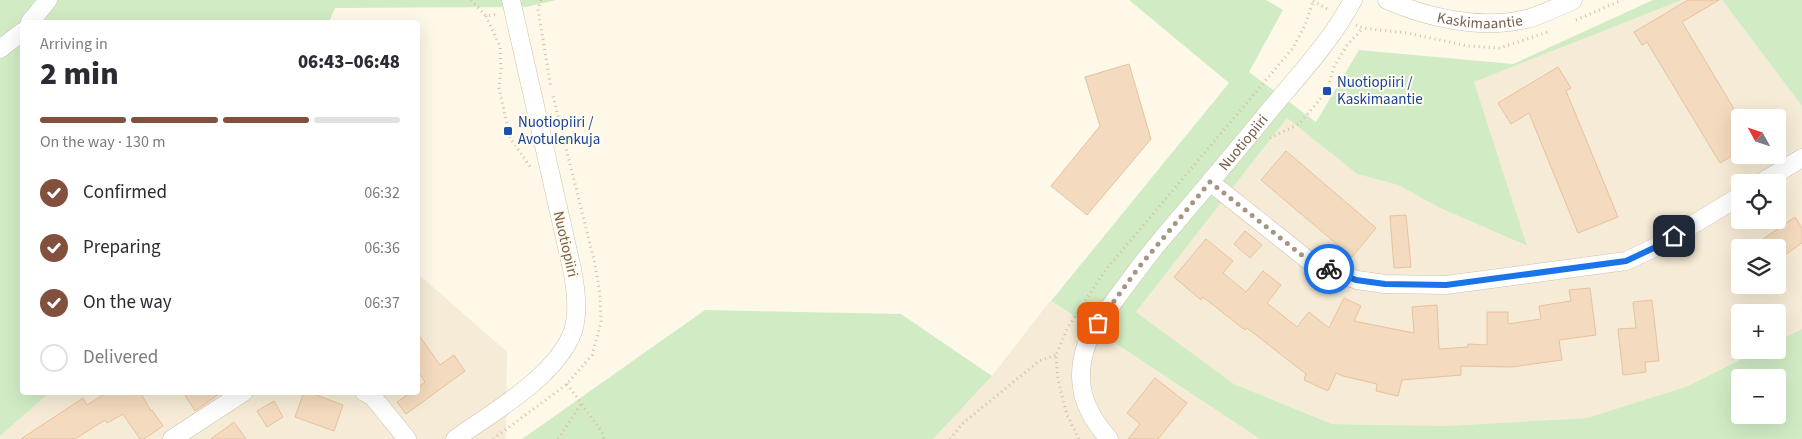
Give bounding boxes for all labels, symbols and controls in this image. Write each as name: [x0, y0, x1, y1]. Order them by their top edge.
street label: Kaskimaantie: [1435, 7, 1524, 34]
text: Arriving in: [40, 33, 108, 55]
text: 06:43–06:48: [298, 49, 400, 76]
text: 2 min: [40, 51, 119, 97]
place label: Nuotiopiiri / Kaskimaantie: [1337, 72, 1423, 110]
marker: Nuotiopiiri / Kaskimaantie: [1321, 85, 1333, 97]
north arrow: [1731, 109, 1786, 164]
map controls: [1731, 109, 1786, 424]
street label: Nuotiopiiri: [1214, 110, 1273, 175]
place label: Nuotiopiiri / Avotulenkuja: [518, 112, 600, 150]
marker: Nuotiopiiri / Avotulenkuja: [502, 125, 514, 137]
text: On the way · 130 m: [40, 131, 165, 153]
button: locate: [1731, 174, 1786, 229]
icon: check: [40, 179, 68, 207]
text: Confirmed: [83, 179, 167, 206]
text: 06:32: [364, 182, 400, 204]
street label: Nuotiopiiri: [548, 209, 583, 279]
pin: [1653, 215, 1695, 257]
icon: home: [1660, 222, 1688, 250]
icon: check: [40, 234, 68, 262]
text: Preparing: [83, 234, 161, 261]
text: 06:36: [364, 237, 400, 259]
button: layers: [1731, 239, 1786, 294]
courier: [1304, 244, 1354, 294]
icon: bike: [1315, 255, 1343, 283]
icon: check: [40, 289, 68, 317]
text: On the way: [83, 289, 172, 316]
text: 06:37: [364, 292, 400, 314]
pin: [1077, 302, 1119, 344]
button: +: [1731, 304, 1786, 359]
icon: bag: [1084, 309, 1112, 337]
text: Delivered: [83, 344, 158, 371]
button: −: [1731, 369, 1786, 424]

